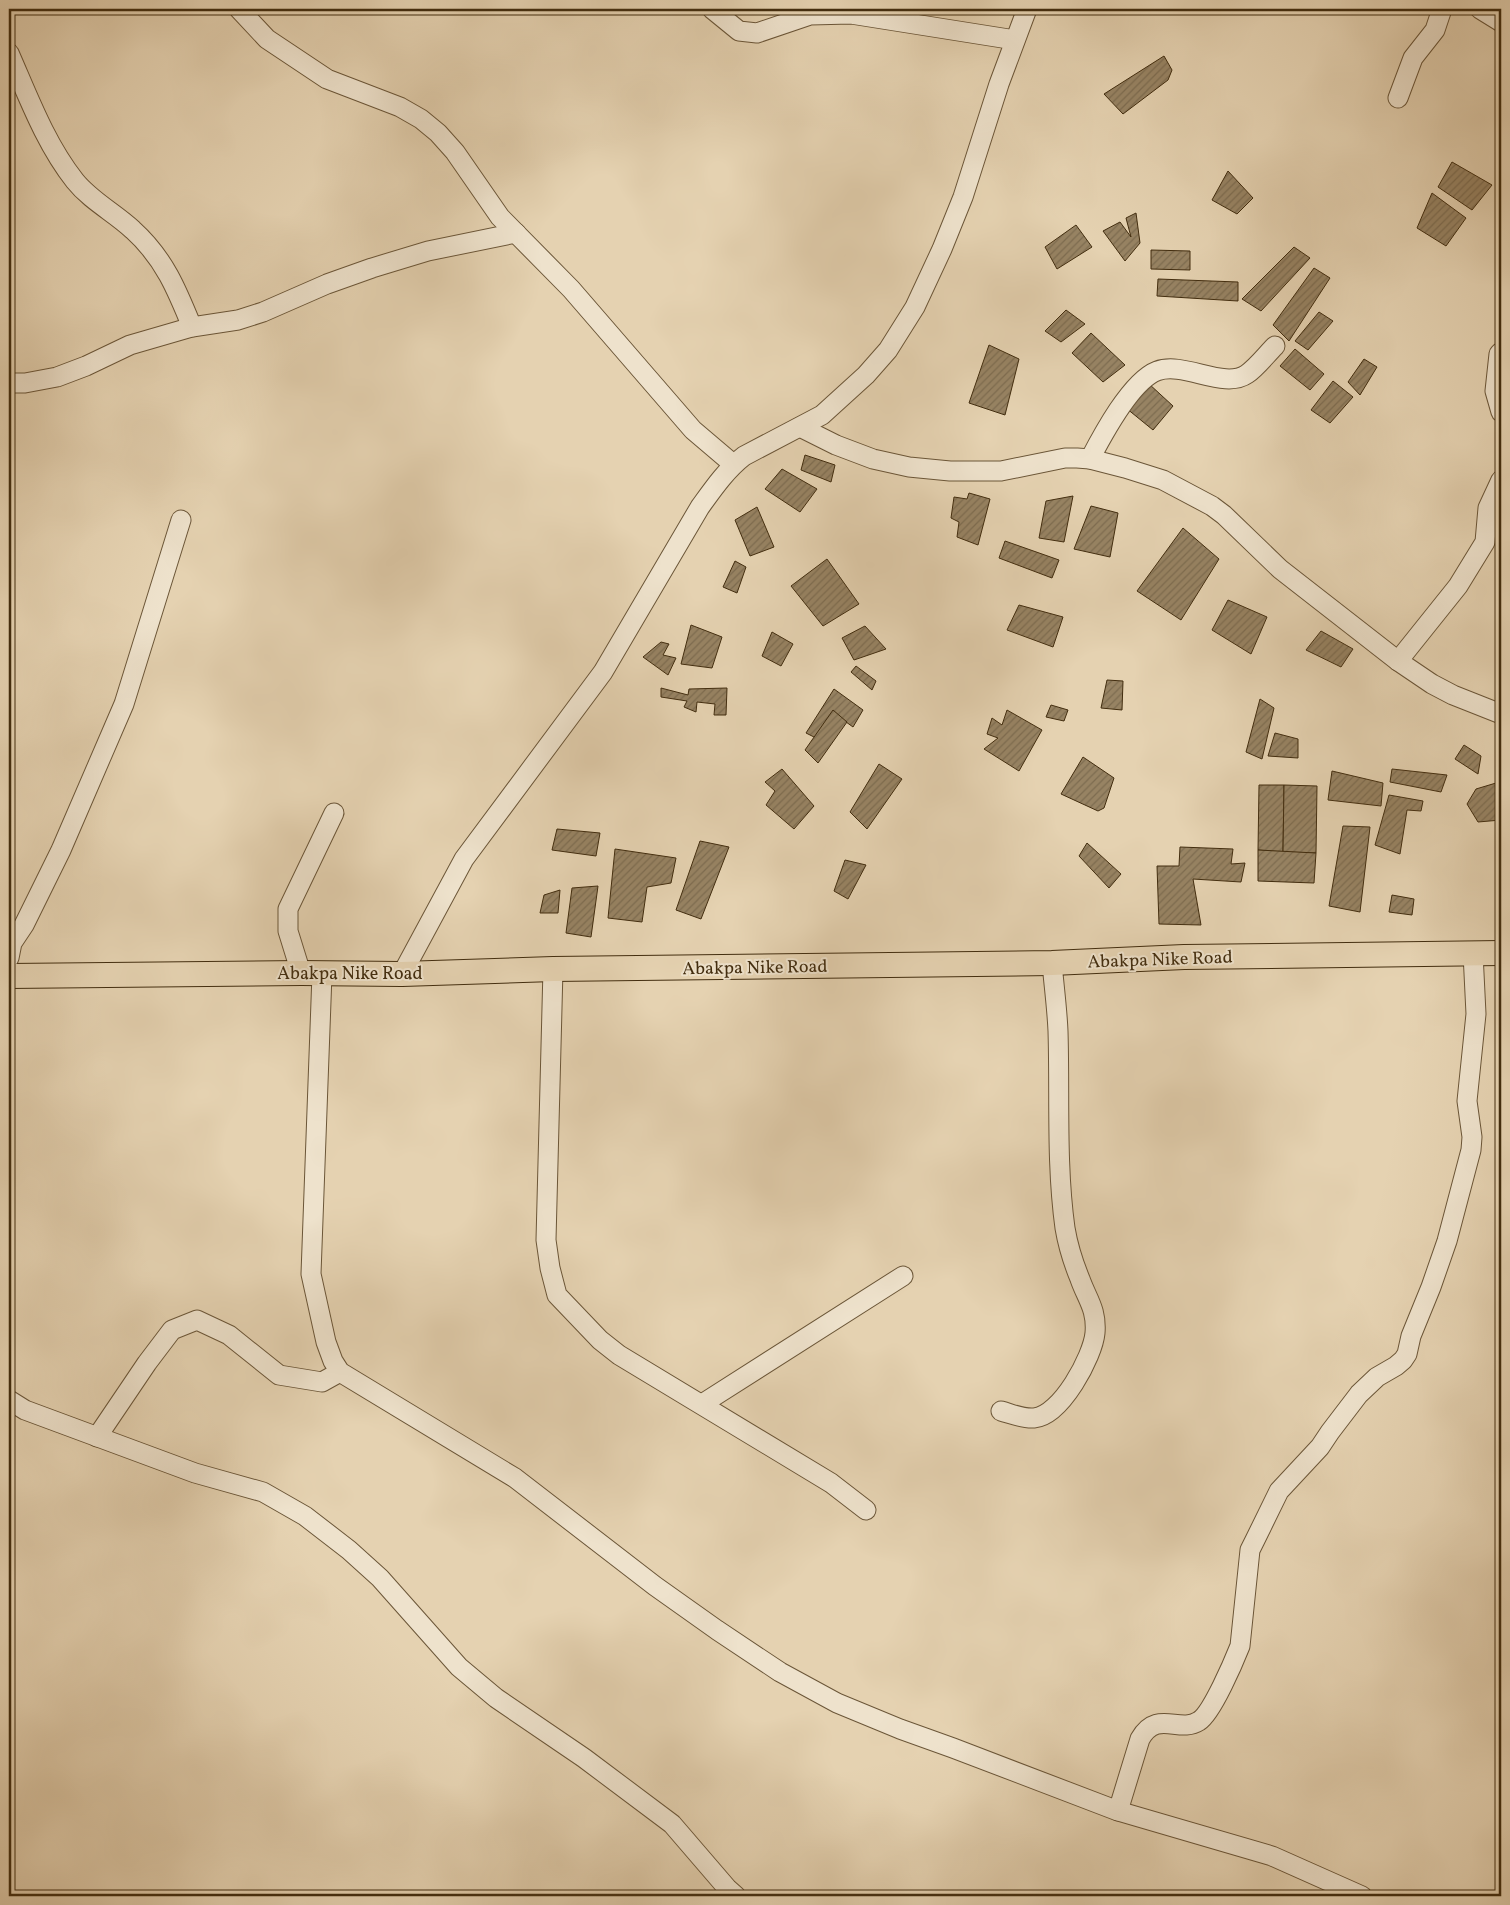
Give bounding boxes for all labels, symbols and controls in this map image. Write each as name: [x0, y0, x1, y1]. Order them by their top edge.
street label: Abakpa Nike Road: [1087, 945, 1233, 976]
street label: Abakpa Nike Road: [682, 955, 828, 982]
street label: Abakpa Nike Road: [277, 962, 423, 987]

